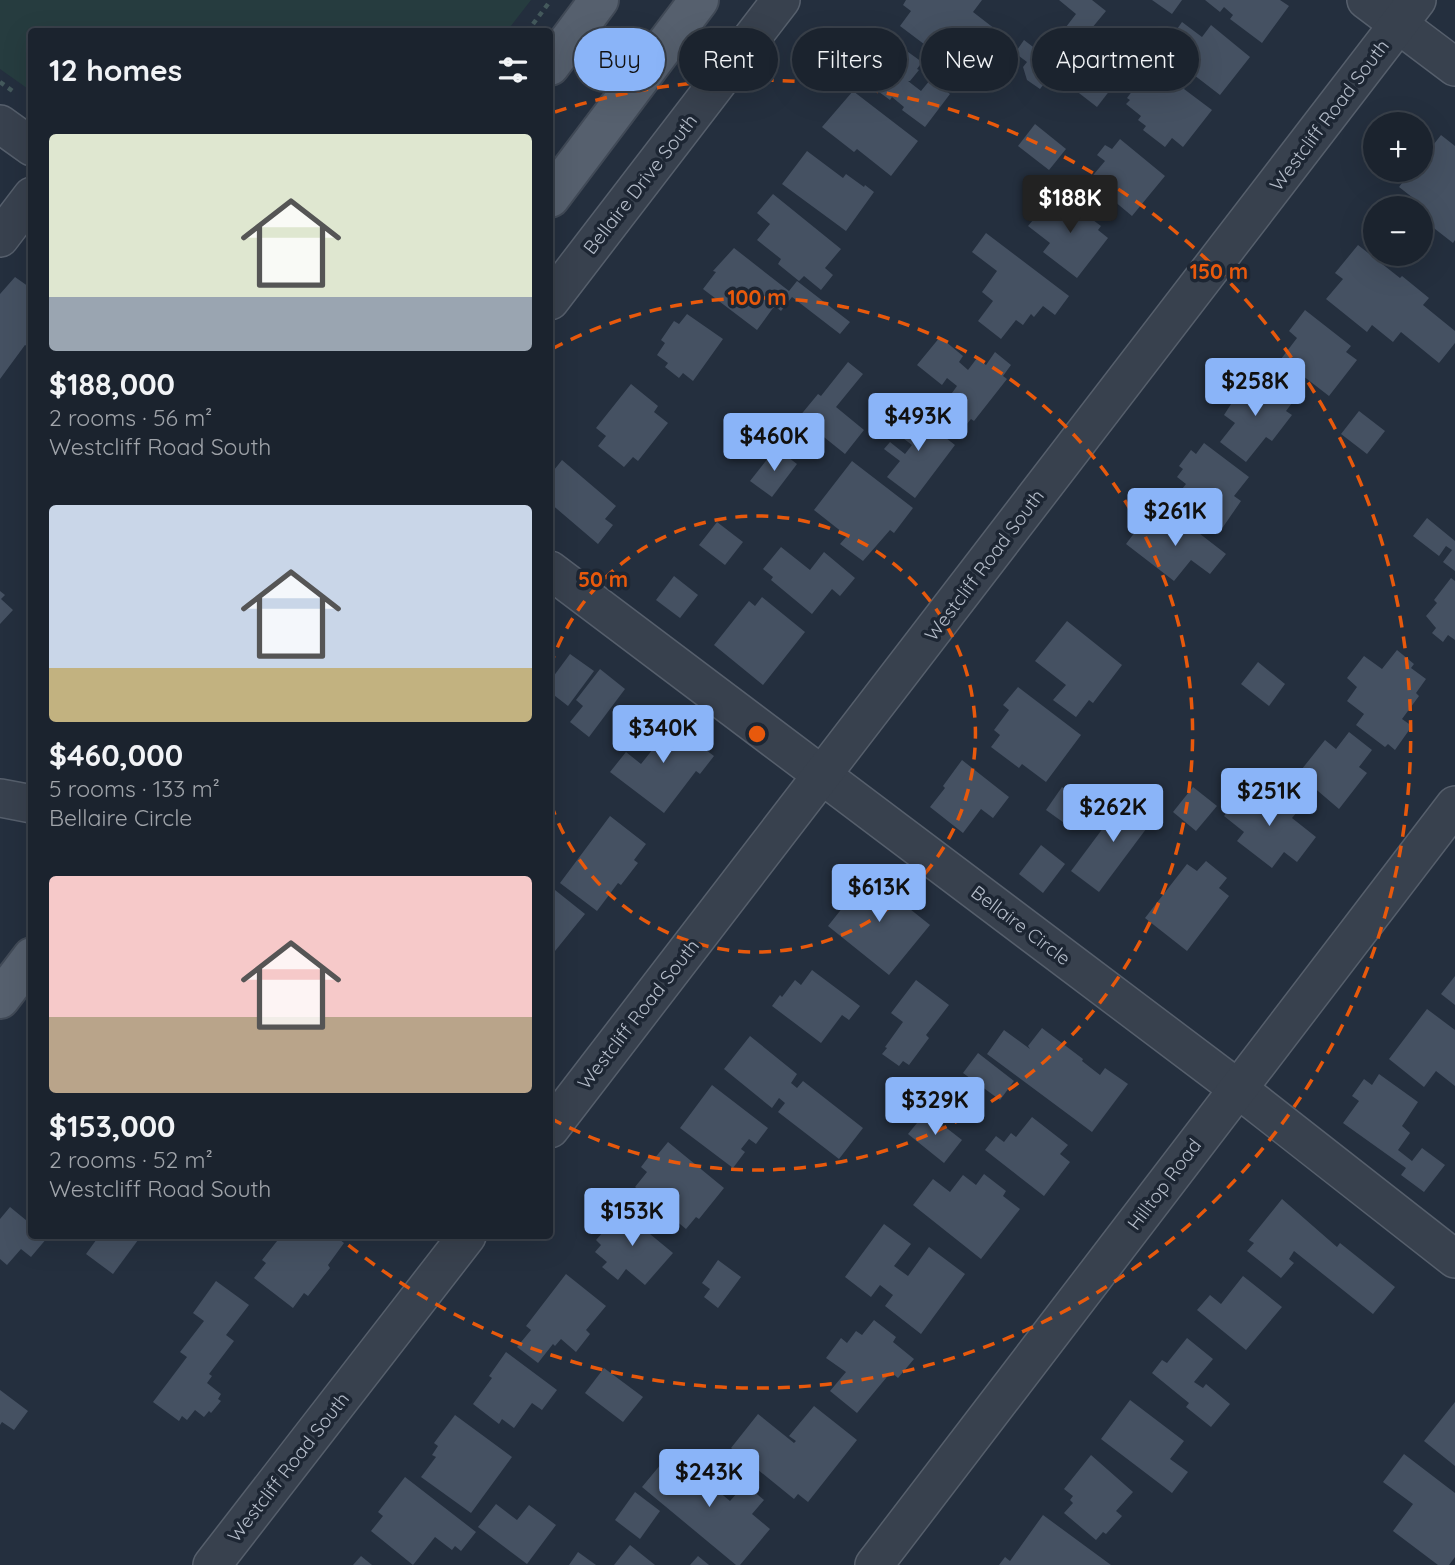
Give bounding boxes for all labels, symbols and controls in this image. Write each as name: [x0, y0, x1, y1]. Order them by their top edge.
chip: Buy: [574, 28, 665, 91]
chip: Rent: [679, 28, 778, 91]
chip: Filters: [792, 28, 907, 91]
chip: New: [921, 28, 1018, 91]
chip: Apartment: [1032, 28, 1199, 91]
street label: Westcliff Road South: [1264, 34, 1394, 196]
text: 12 homes: [49, 51, 182, 89]
icon: filters: [494, 51, 532, 89]
street label: Bellaire Drive South: [578, 109, 702, 259]
map controls: [1363, 112, 1433, 266]
button: +: [1363, 112, 1433, 182]
pin: $188K: [1021, 176, 1119, 235]
icon: home: [228, 180, 354, 306]
text: $188K: [1039, 183, 1101, 212]
button: −: [1363, 196, 1433, 266]
text: 150 m: [1190, 258, 1248, 284]
text: 100 m: [727, 284, 787, 310]
pin: $258K: [1206, 358, 1304, 418]
text: $188,000: [49, 365, 175, 403]
text: $258K: [1221, 366, 1289, 395]
pin: $493K: [869, 393, 967, 453]
text: $493K: [884, 401, 952, 430]
text: 2 rooms · 56 m²: [49, 403, 212, 432]
pin: $460K: [725, 414, 823, 473]
text: $460K: [739, 421, 809, 450]
text: Westcliff Road South: [49, 432, 271, 461]
street label: Westcliff Road South: [919, 484, 1049, 646]
pin: $261K: [1126, 489, 1224, 548]
text: $261K: [1143, 496, 1207, 525]
icon: home: [228, 551, 354, 677]
text: 50 m: [578, 566, 628, 592]
pin: $340K: [614, 706, 712, 765]
text: $340K: [629, 713, 697, 742]
centre of rings: [745, 722, 769, 746]
text: $460,000: [49, 736, 183, 774]
pin: $251K: [1220, 768, 1318, 828]
text: 5 rooms · 133 m²: [49, 774, 220, 803]
text: $251K: [1237, 776, 1301, 805]
pin: $262K: [1064, 784, 1162, 844]
text: $262K: [1079, 792, 1147, 821]
text: Bellaire Circle: [49, 803, 192, 832]
pin: $613K: [830, 864, 928, 924]
text: $613K: [848, 872, 910, 901]
street label: Bellaire Circle: [967, 880, 1075, 970]
icon: home: [228, 922, 354, 1048]
street label: Westcliff Road South: [572, 934, 704, 1094]
pin: $329K: [886, 1078, 984, 1137]
text: $329K: [901, 1085, 969, 1114]
text: $153,000: [49, 1107, 175, 1145]
street label: Hilltop Road: [1122, 1134, 1206, 1234]
text: 2 rooms · 52 m²: [49, 1145, 213, 1174]
text: Westcliff Road South: [49, 1174, 271, 1203]
pin: $153K: [583, 1188, 681, 1248]
text: $153K: [600, 1196, 664, 1225]
street label: Westcliff Road South: [222, 1387, 354, 1547]
pin: $243K: [660, 1450, 758, 1509]
text: $243K: [675, 1457, 743, 1486]

